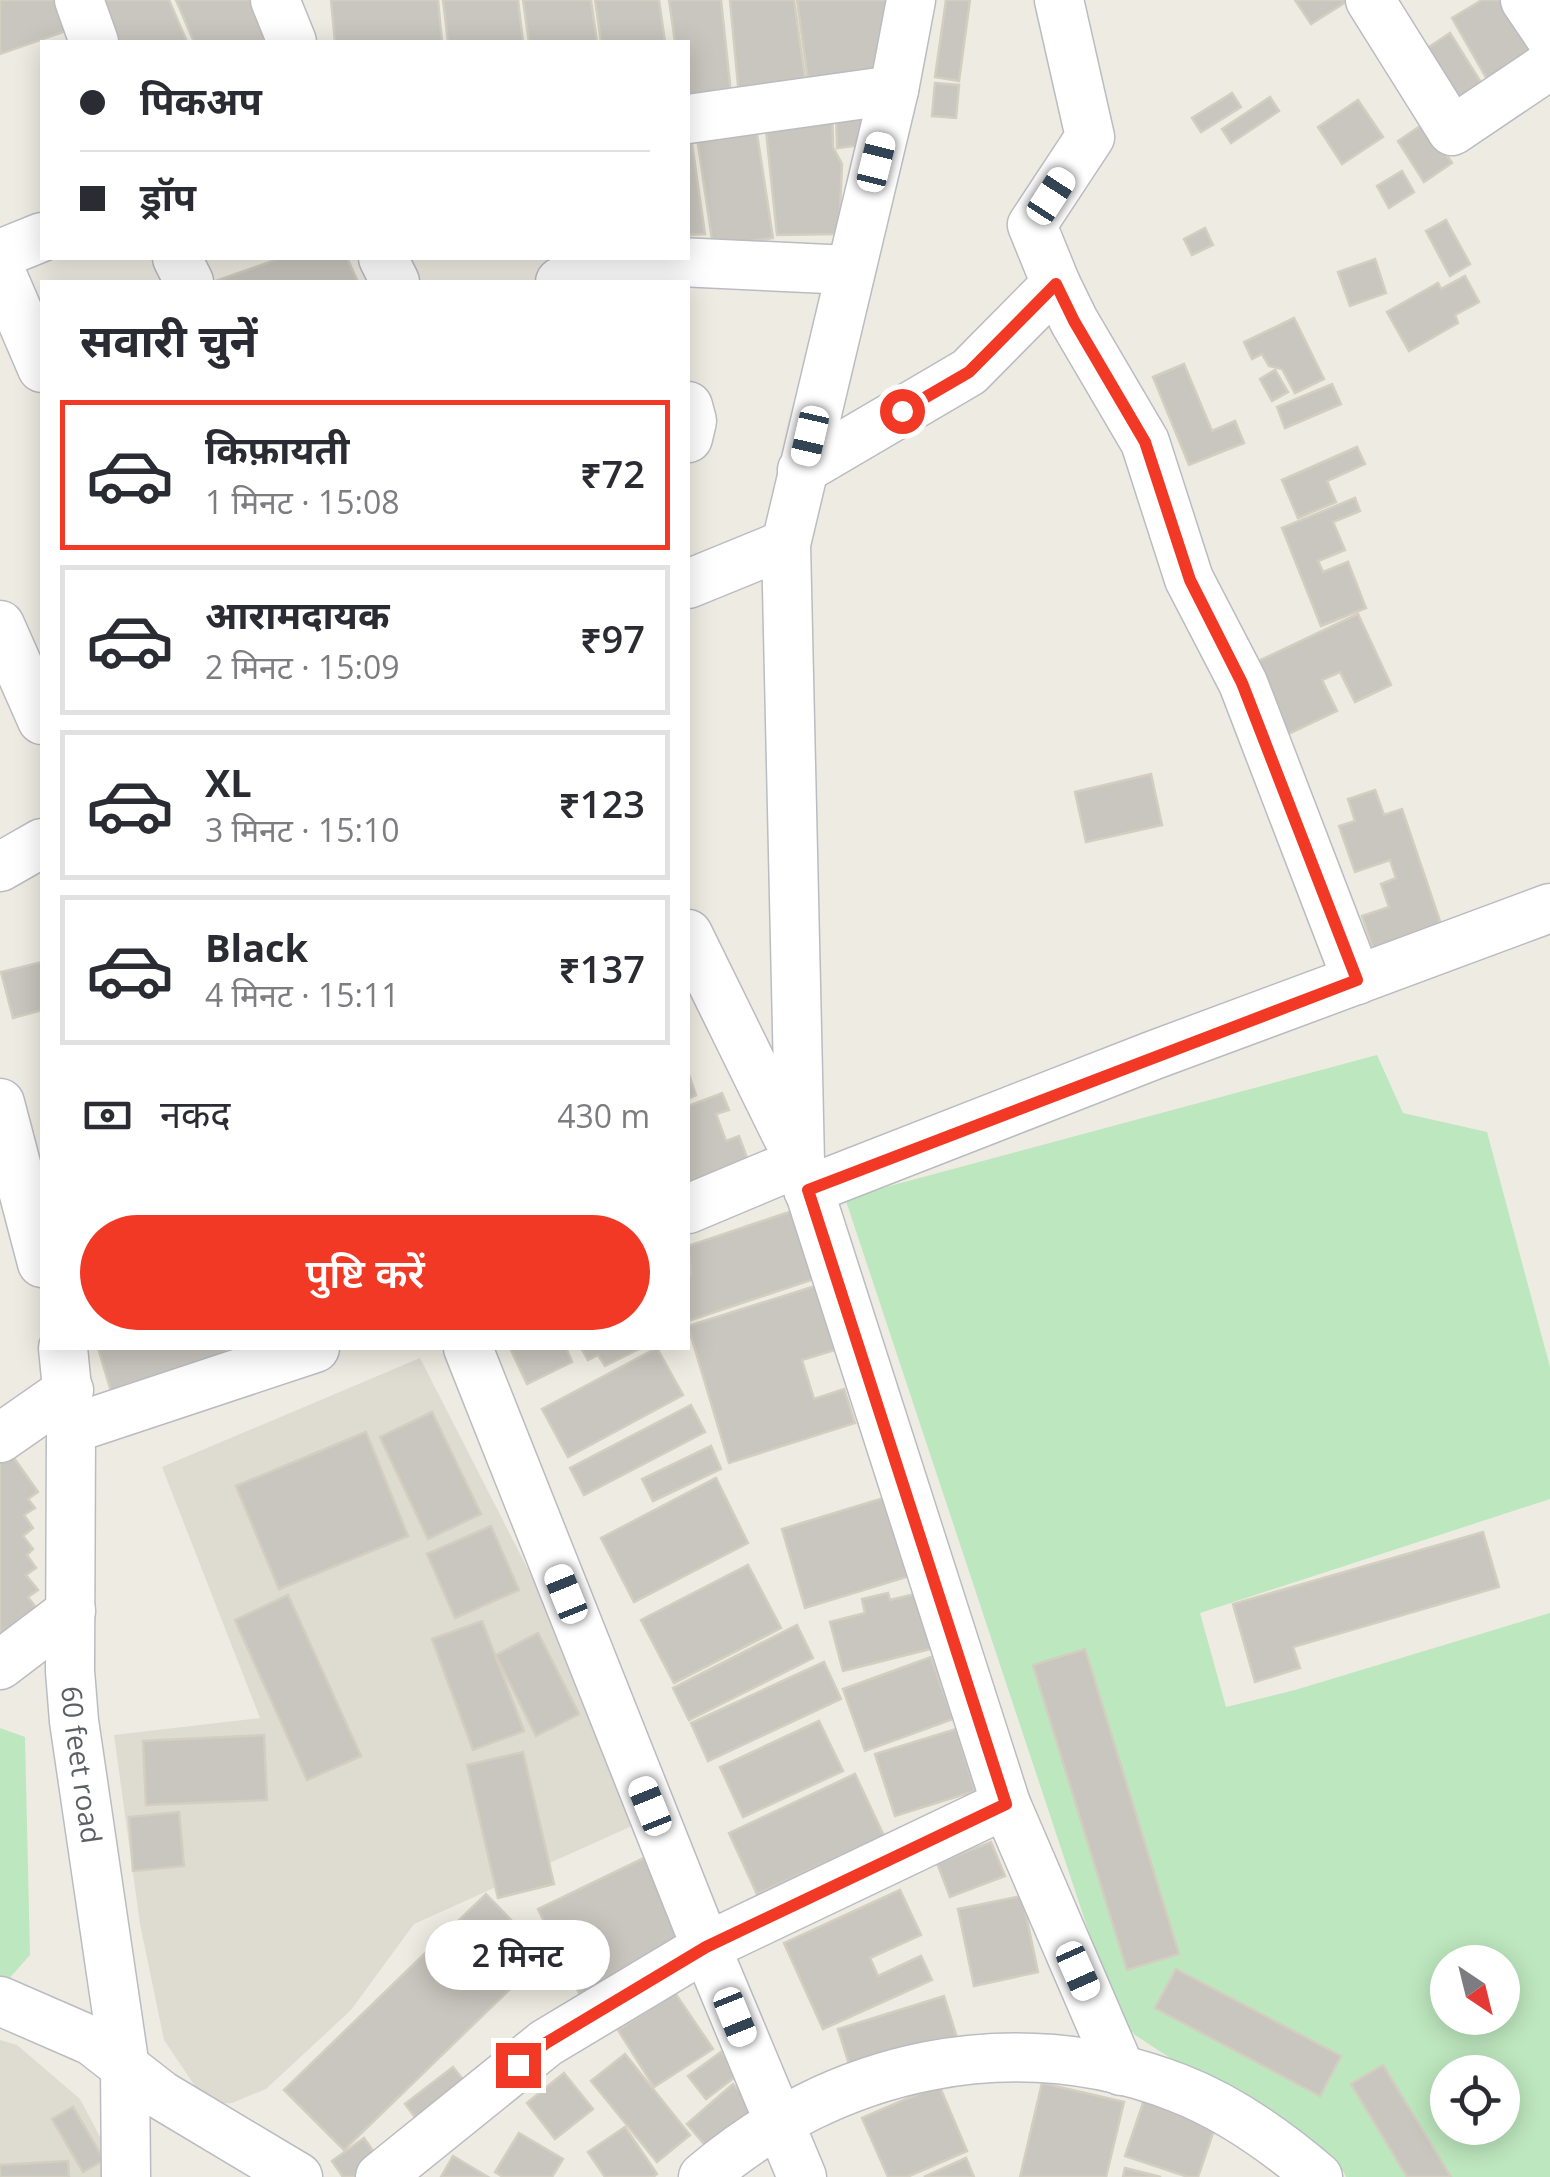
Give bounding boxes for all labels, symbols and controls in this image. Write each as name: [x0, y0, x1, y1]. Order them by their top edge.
text: पिकअप: [140, 74, 262, 126]
car: [854, 129, 898, 195]
car: [1022, 163, 1080, 229]
text: ड्रॉप: [140, 170, 196, 222]
text: सवारी चुनें: [80, 309, 257, 370]
route start: [880, 389, 925, 434]
car: [789, 403, 831, 469]
text: किफ़ायती: [205, 423, 349, 475]
icon: car: [85, 430, 175, 520]
text: ₹72: [580, 447, 645, 499]
text: 1 मिनट · 15:08: [205, 480, 400, 523]
text: आरामदायक: [205, 588, 389, 640]
icon: car: [85, 595, 175, 685]
text: ₹97: [580, 612, 645, 664]
text: 2 मिनट · 15:09: [205, 645, 400, 688]
text: XL: [205, 756, 252, 808]
icon: car: [85, 760, 175, 850]
text: ₹123: [558, 777, 645, 829]
text: 3 मिनट · 15:10: [205, 808, 400, 851]
text: Black: [205, 921, 308, 973]
icon: car: [85, 925, 175, 1015]
text: ₹137: [558, 942, 645, 994]
text: 4 मिनट · 15:11: [205, 973, 400, 1016]
text: नकद: [160, 1087, 230, 1139]
icon: cash: [80, 1088, 135, 1143]
text: 430 m: [557, 1094, 650, 1137]
button: पुष्टि करें: [80, 1215, 650, 1330]
car: [541, 1561, 591, 1627]
street label: 60 feet road: [53, 1685, 112, 1846]
car: [625, 1773, 675, 1839]
callout: 2 मिनट: [426, 1920, 610, 1990]
text: 2 मिनट: [472, 1933, 563, 1976]
car: [1052, 1937, 1104, 2005]
north arrow: [1430, 1945, 1520, 2035]
map controls: [1430, 1945, 1520, 2145]
car: [710, 1984, 760, 2050]
route end: [496, 2043, 541, 2088]
button: locate: [1430, 2055, 1520, 2145]

